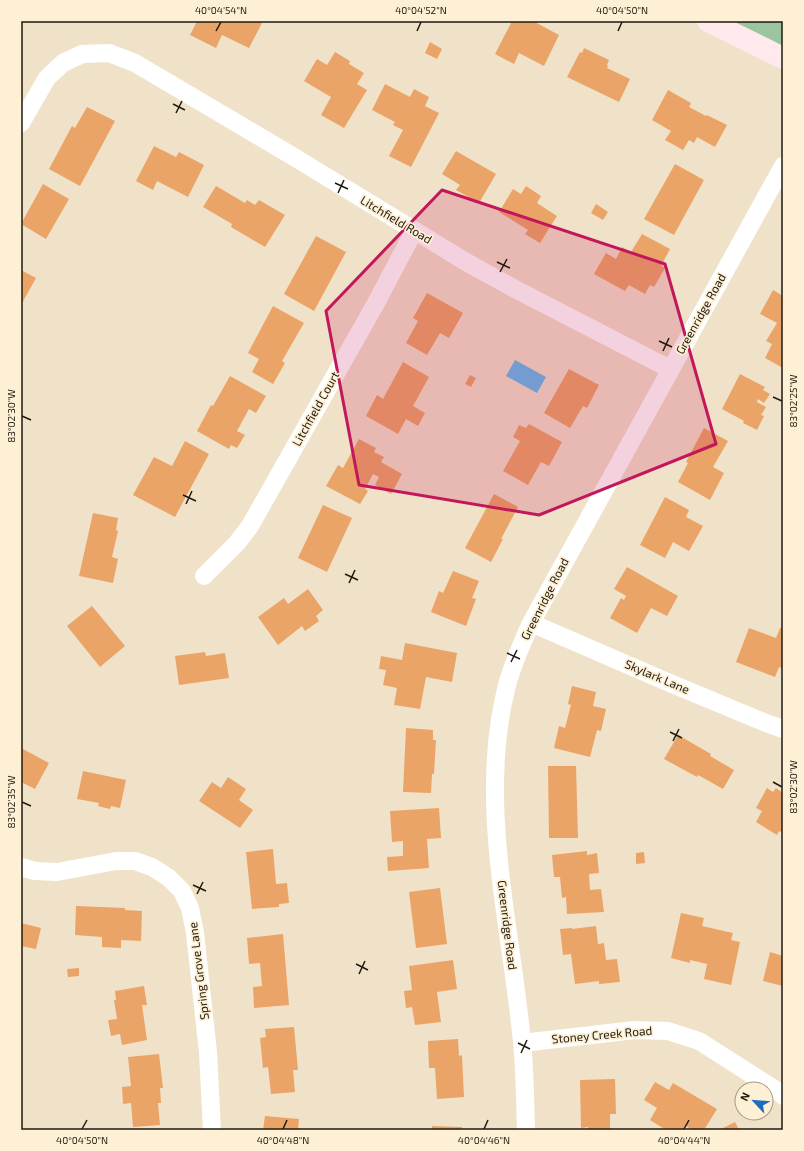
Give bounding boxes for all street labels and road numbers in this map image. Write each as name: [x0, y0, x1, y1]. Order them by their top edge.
street label: Litchfield Road: [358, 192, 435, 246]
street label: Greenridge Road: [672, 271, 728, 356]
street label: Litchfield Court: [289, 368, 342, 448]
street label: Greenridge Road: [517, 555, 571, 642]
street label: Skylark Lane: [623, 656, 692, 696]
street label: Greenridge Road: [496, 879, 520, 970]
street label: Spring Grove Lane: [185, 921, 211, 1021]
street label: Stoney Creek Road: [551, 1023, 653, 1045]

